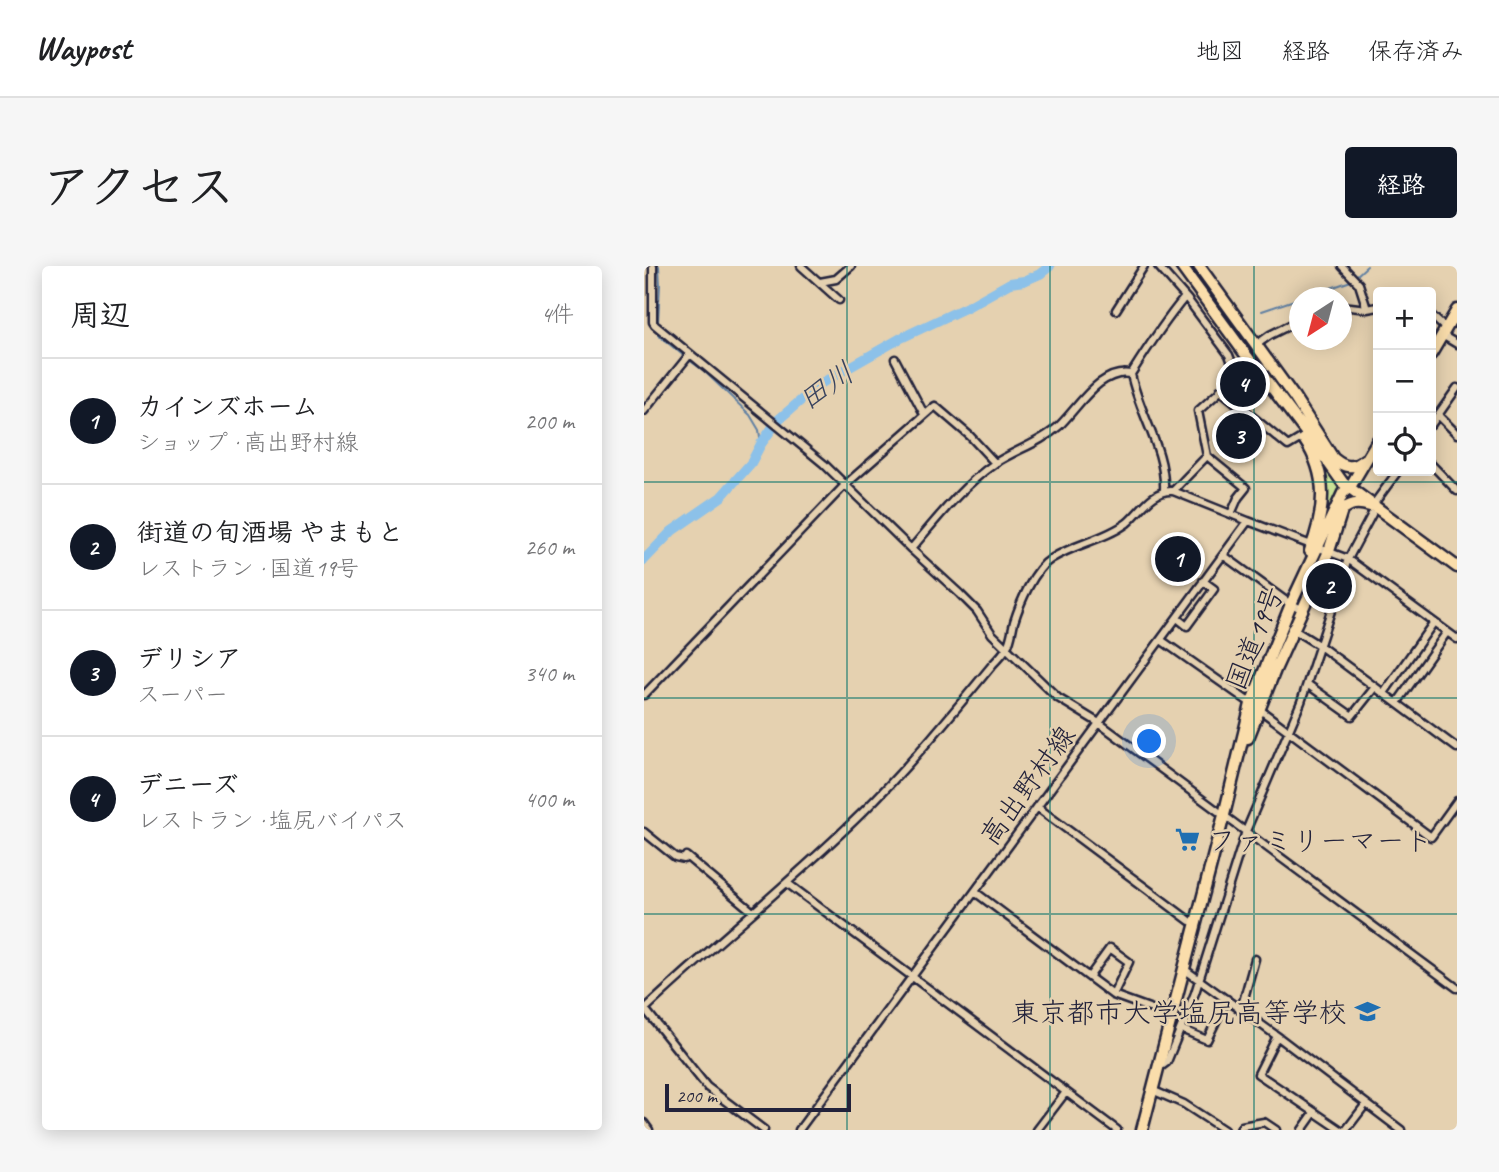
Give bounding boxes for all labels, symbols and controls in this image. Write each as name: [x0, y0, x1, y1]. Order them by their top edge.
text: Waypost: [35, 27, 131, 69]
text: 地図: [1196, 36, 1244, 66]
text: 経路: [1282, 36, 1330, 66]
text: 保存済み: [1368, 36, 1464, 66]
button: 経路: [1345, 147, 1457, 218]
text: アクセス: [42, 156, 235, 218]
north arrow: [1289, 287, 1352, 350]
map controls: [1373, 287, 1436, 476]
button: +: [1373, 287, 1436, 350]
text: 周辺: [70, 296, 130, 334]
text: 4件: [541, 300, 574, 329]
button: −: [1373, 350, 1436, 413]
water label: 田川: [791, 353, 861, 419]
pin: 4: [1220, 358, 1266, 410]
text: カインズホーム: [137, 390, 318, 423]
text: 1: [88, 407, 98, 436]
text: 200 m: [525, 407, 574, 436]
pin: 3: [1216, 410, 1262, 462]
button: locate: [1373, 413, 1436, 476]
text: ショップ · 高出野村線: [137, 428, 359, 457]
text: 街道の旬酒場 やまもと: [137, 516, 403, 549]
text: 2: [88, 533, 98, 562]
text: 260 m: [525, 533, 574, 562]
pin: 1: [1155, 533, 1201, 585]
text: レストラン · 国道19号: [137, 554, 359, 583]
pin: 2: [1306, 560, 1352, 612]
street label: 国道19号: [1218, 581, 1291, 695]
text: デリシア: [137, 642, 242, 675]
text: 3: [88, 659, 98, 688]
text: 340 m: [525, 659, 574, 688]
text: スーパー: [137, 680, 228, 709]
street label: 高出野村線: [972, 718, 1083, 852]
your location: [1132, 724, 1166, 758]
text: デニーズ: [137, 768, 238, 801]
text: 4: [88, 785, 98, 814]
text: 400 m: [525, 785, 574, 814]
text: レストラン · 塩尻バイパス: [137, 806, 407, 835]
place label: ファミリーマート: [1208, 823, 1433, 858]
supermarket icon: ファミリーマート: [1174, 826, 1202, 854]
place label: 東京都市大学塩尻高等学校: [1011, 995, 1347, 1030]
school or university icon: 東京都市大学塩尻高等学校: [1353, 998, 1381, 1026]
scale bar: [665, 1081, 850, 1113]
text: 200 m: [676, 1084, 717, 1108]

